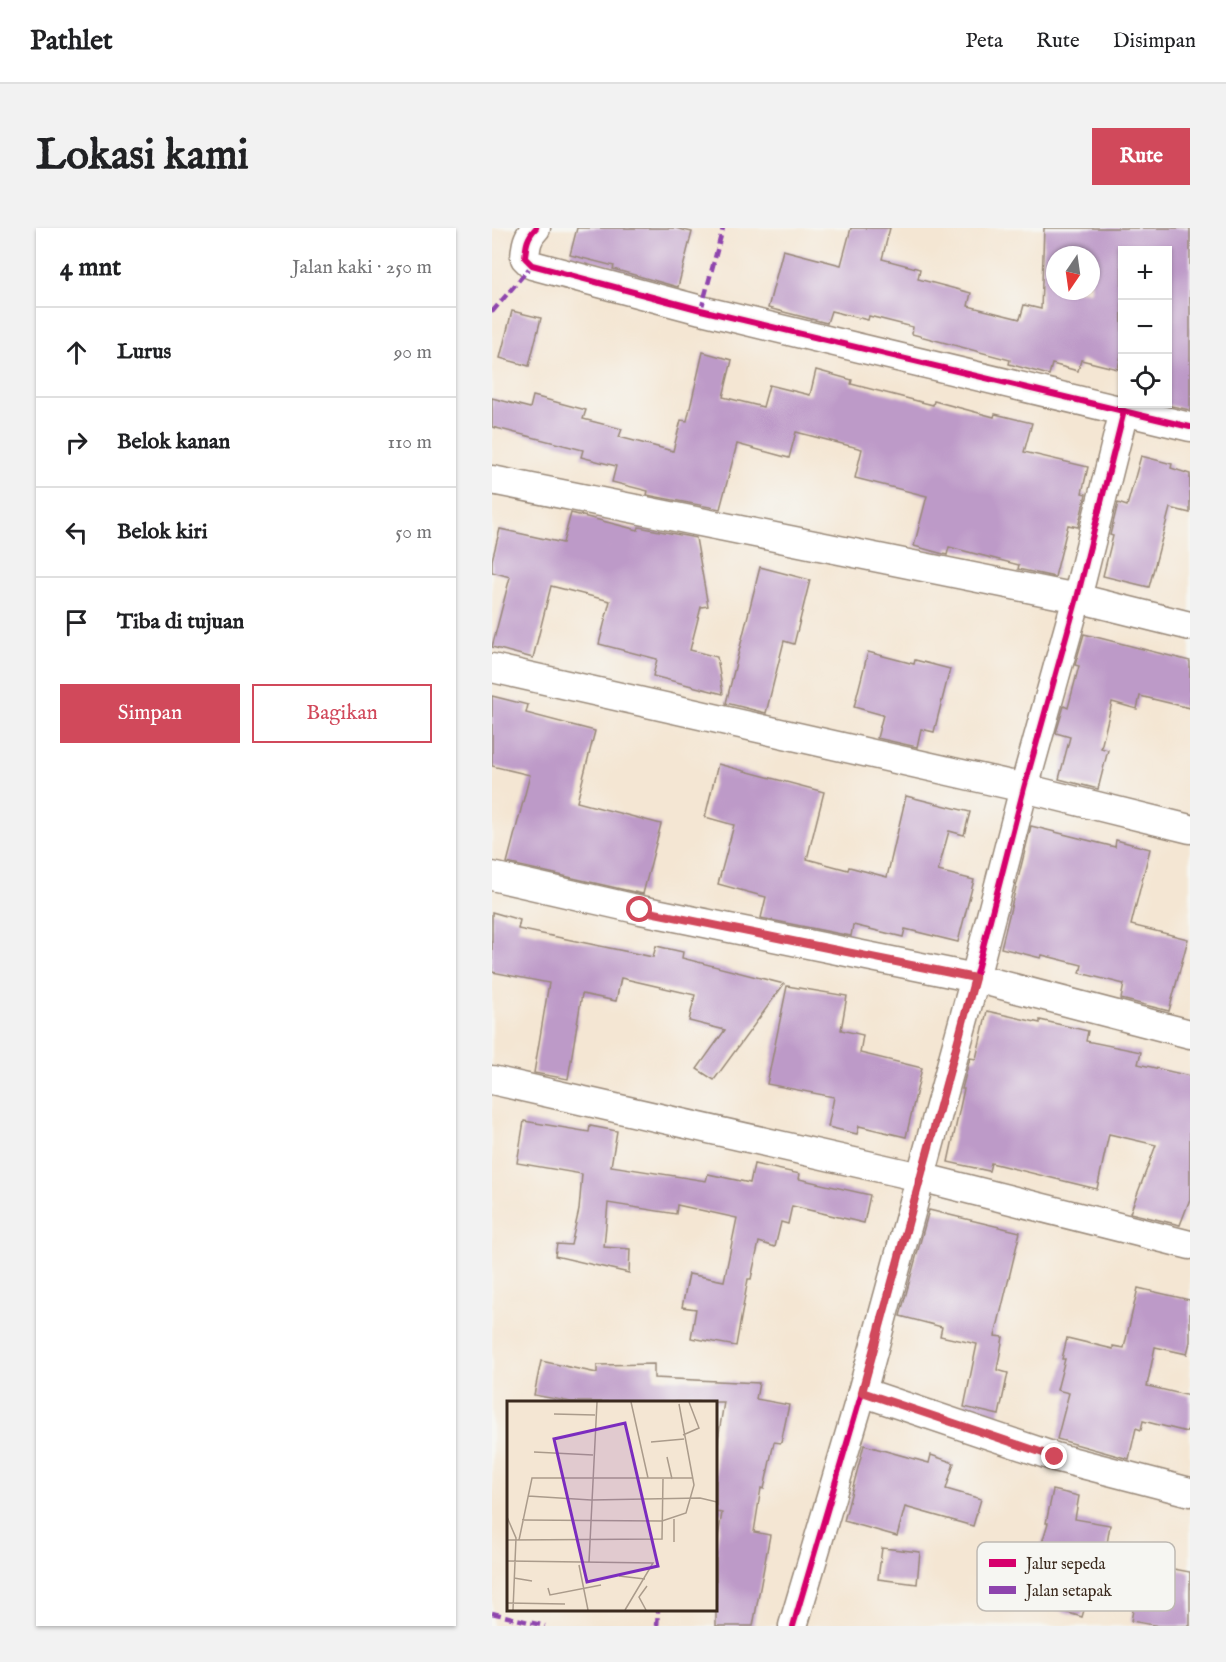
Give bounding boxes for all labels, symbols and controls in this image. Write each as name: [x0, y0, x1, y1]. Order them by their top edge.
text: Pathlet: [30, 24, 113, 59]
text: Peta: [965, 28, 1003, 55]
text: Rute: [1036, 28, 1080, 55]
text: Disimpan: [1113, 28, 1196, 55]
button: Rute: [1092, 128, 1190, 185]
text: Lokasi kami: [36, 130, 249, 183]
north arrow: [1046, 246, 1100, 300]
map controls: [1118, 246, 1172, 408]
button: +: [1118, 246, 1172, 300]
text: 4 mnt: [60, 251, 121, 284]
text: Jalan kaki · 250 m: [292, 255, 432, 280]
button: −: [1118, 300, 1172, 354]
icon: ahead: [60, 336, 93, 369]
text: Lurus: [117, 338, 171, 366]
text: 90 m: [394, 340, 432, 365]
button: locate: [1118, 354, 1172, 408]
icon: right: [60, 426, 93, 459]
text: Belok kanan: [117, 428, 230, 456]
text: 110 m: [388, 430, 432, 455]
icon: left: [60, 516, 93, 549]
text: Belok kiri: [117, 518, 208, 546]
text: 50 m: [395, 520, 432, 545]
icon: arrive: [60, 606, 93, 639]
text: Tiba di tujuan: [117, 608, 244, 636]
button: Simpan: [60, 684, 240, 743]
button: Bagikan: [252, 684, 432, 743]
route start: [626, 896, 652, 922]
inset map: [507, 1401, 717, 1611]
route end: [1041, 1443, 1067, 1469]
legend: [977, 1542, 1175, 1611]
text: Jalur sepeda: [1024, 1555, 1106, 1575]
text: Jalan setapak: [1024, 1582, 1112, 1602]

